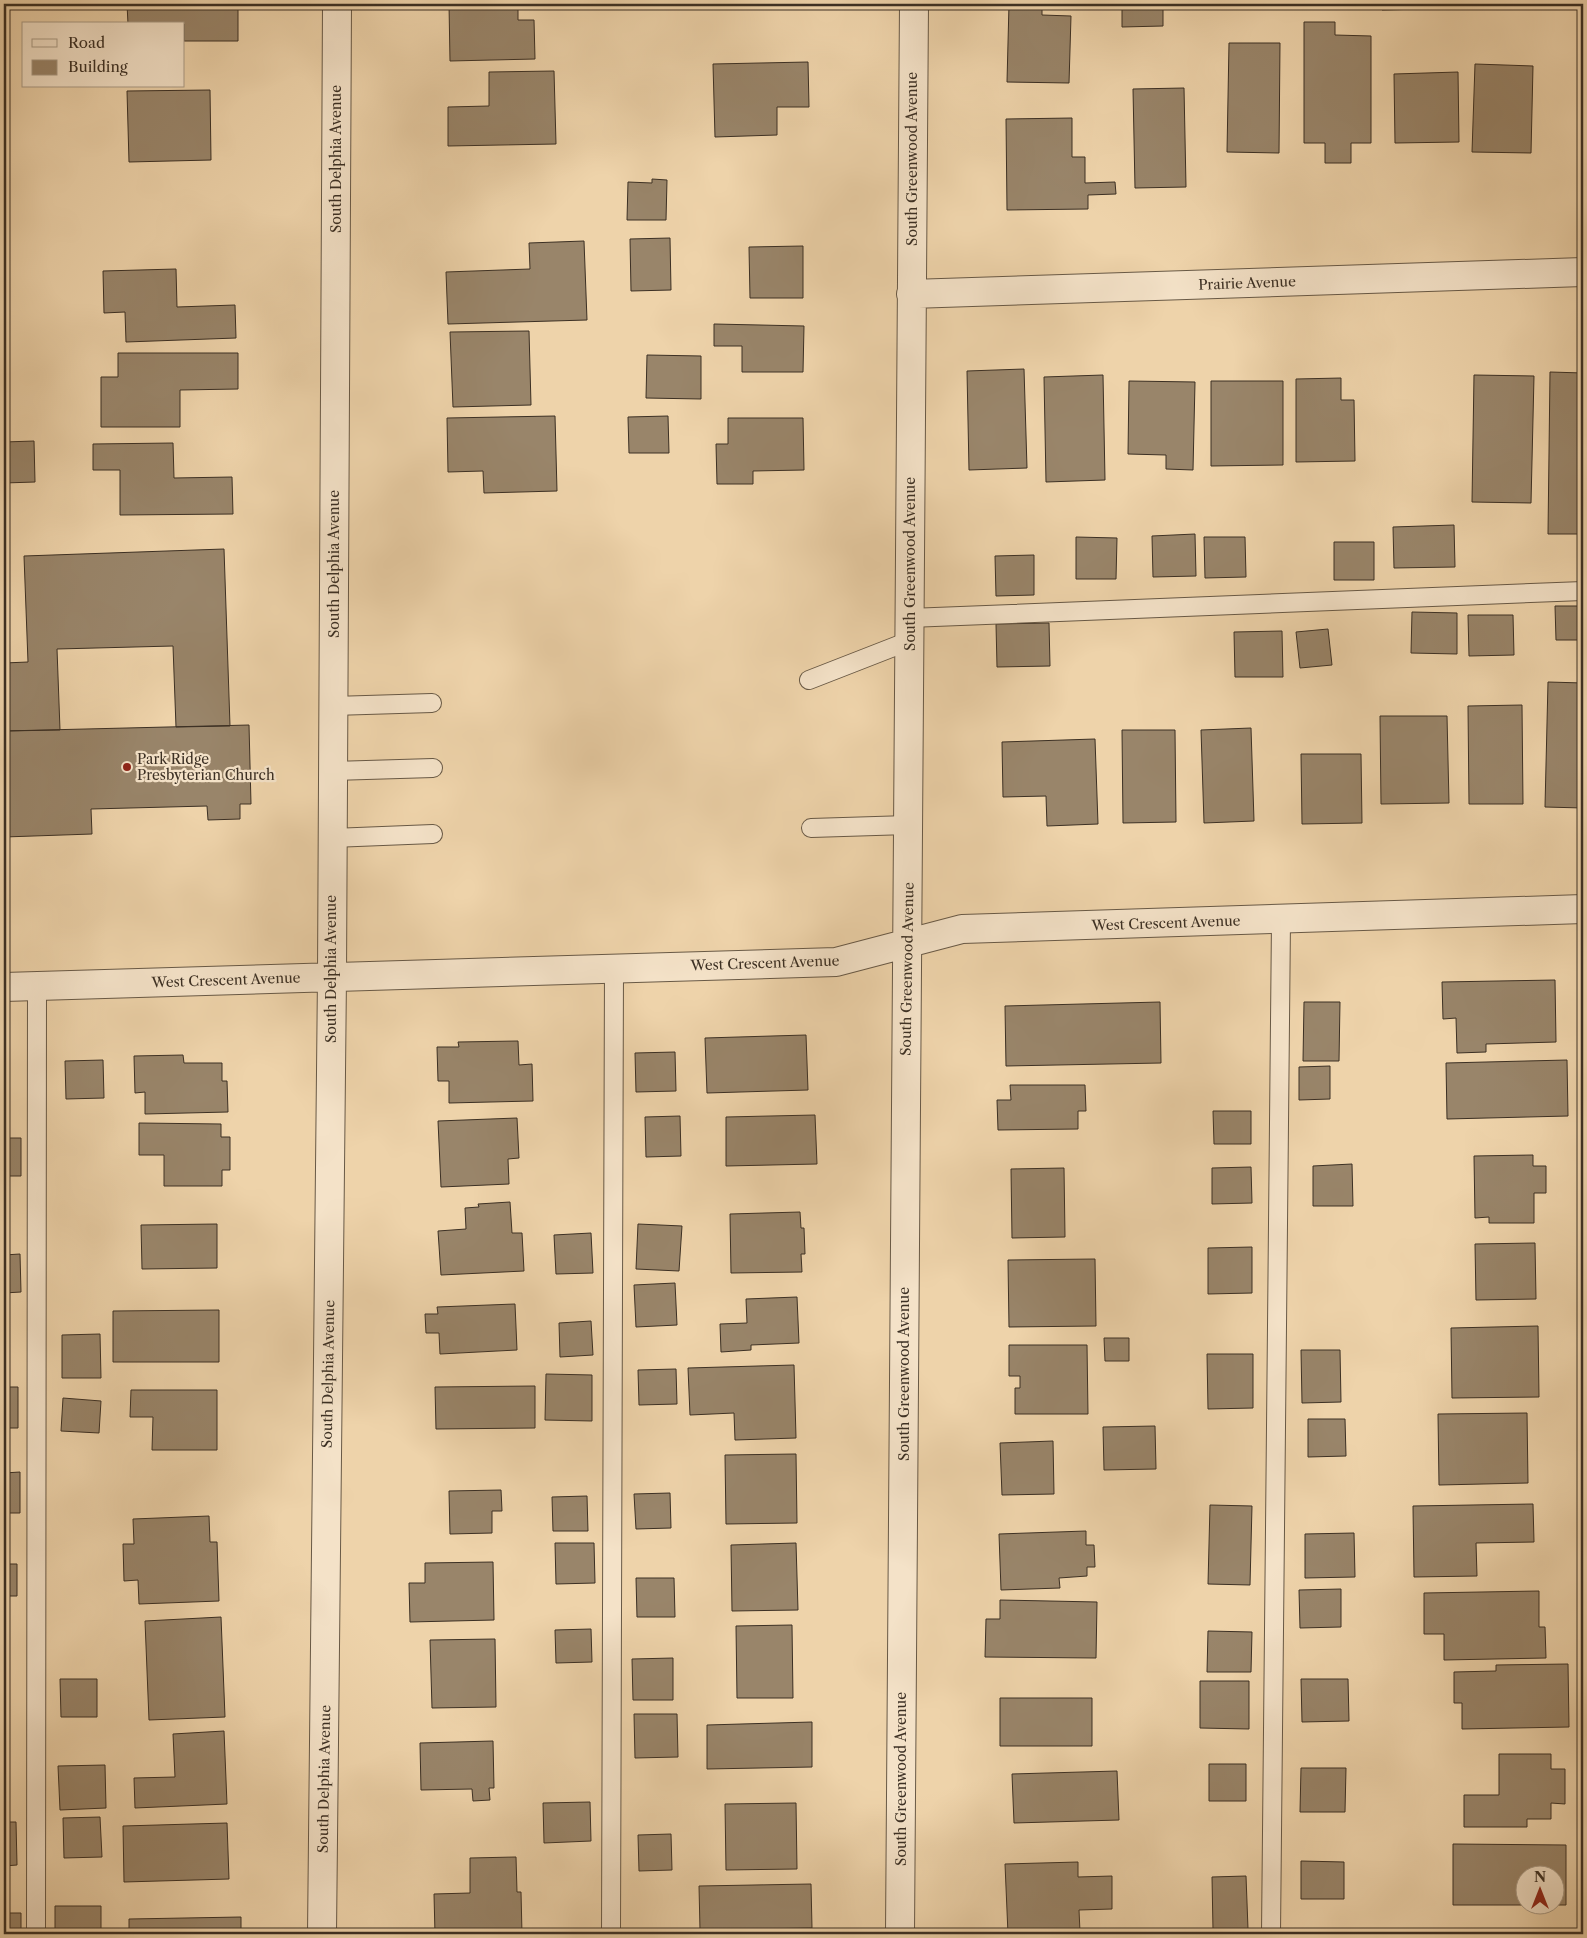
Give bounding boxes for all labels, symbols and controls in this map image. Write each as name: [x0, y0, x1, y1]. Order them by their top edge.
legend: [22, 22, 185, 88]
text: Road: [68, 33, 105, 52]
text: Building: [68, 57, 128, 76]
street label: South Greenwood Avenue: [903, 72, 921, 246]
street label: South Delphia Avenue: [327, 85, 345, 233]
street label: Prairie Avenue: [1198, 272, 1296, 294]
street label: South Greenwood Avenue: [901, 477, 919, 651]
street label: South Delphia Avenue: [325, 490, 343, 638]
place label: Park Ridge Presbyterian Church: [137, 750, 275, 784]
marker: Park Ridge Presbyterian Church: [121, 761, 133, 773]
street label: South Greenwood Avenue: [896, 882, 918, 1056]
street label: South Delphia Avenue: [322, 895, 340, 1043]
street label: West Crescent Avenue: [1090, 911, 1241, 935]
street label: West Crescent Avenue: [689, 951, 840, 975]
street label: West Crescent Avenue: [150, 968, 301, 992]
street label: South Greenwood Avenue: [895, 1287, 913, 1461]
street label: South Delphia Avenue: [318, 1300, 338, 1448]
street label: South Greenwood Avenue: [892, 1692, 910, 1866]
street label: South Delphia Avenue: [314, 1705, 334, 1853]
north arrow: [1514, 1866, 1564, 1916]
text: N: [1534, 1868, 1546, 1886]

